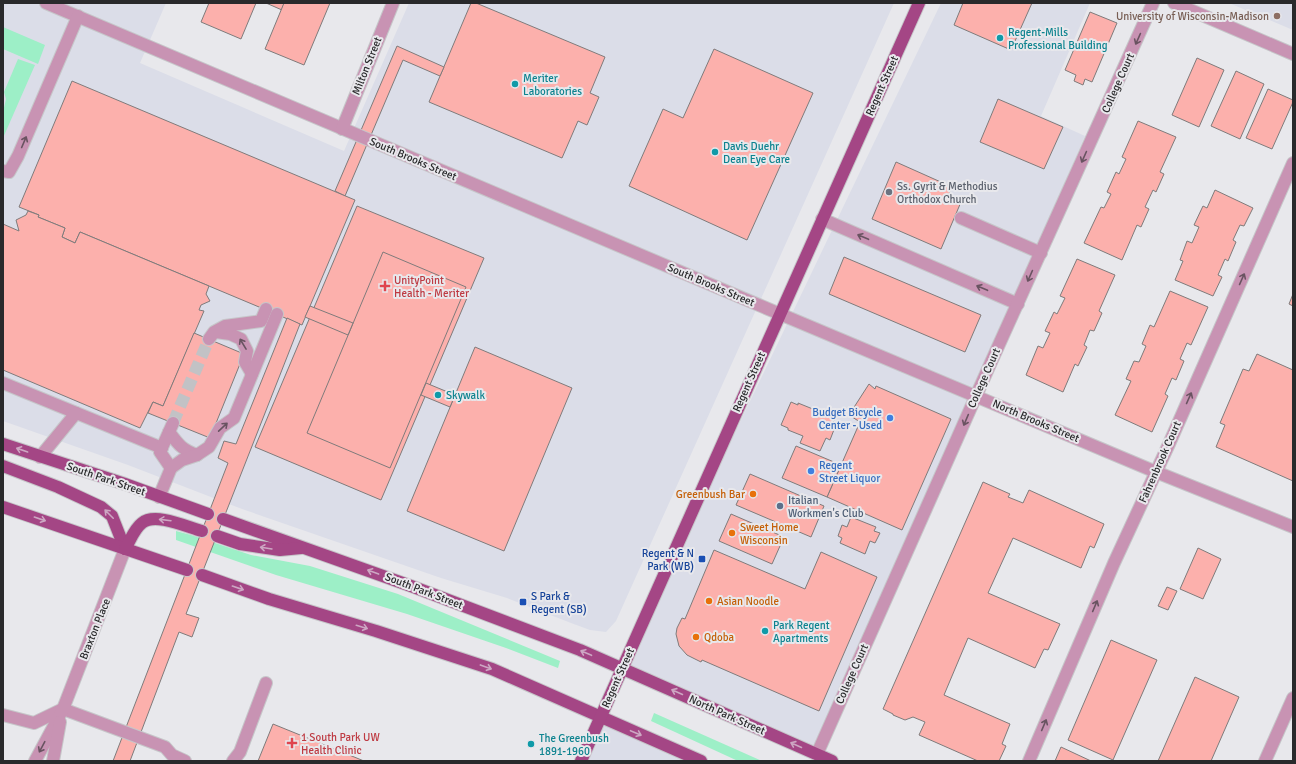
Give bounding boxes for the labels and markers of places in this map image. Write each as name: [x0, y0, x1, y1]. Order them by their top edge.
place label: University of Wisconsin-Madison: [1116, 10, 1269, 23]
marker: University of Wisconsin-Madison: [1272, 11, 1282, 21]
place label: Regent-Mills Professional Building: [1008, 26, 1108, 52]
marker: Regent-Mills Professional Building: [995, 33, 1005, 43]
place label: Meriter Laboratories: [523, 72, 582, 98]
marker: Meriter Laboratories: [510, 79, 520, 89]
place label: Davis Duehr Dean Eye Care: [723, 140, 790, 166]
marker: Davis Duehr Dean Eye Care: [710, 147, 720, 157]
place label: Ss. Gyrit & Methodius Orthodox Church: [897, 180, 998, 206]
marker: Ss. Gyrit & Methodius Orthodox Church: [884, 187, 894, 197]
place label: UnityPoint Health - Meriter: [394, 274, 469, 300]
marker: UnityPoint Health - Meriter: [379, 280, 391, 292]
place label: Skywalk: [446, 389, 485, 402]
marker: Skywalk: [433, 390, 443, 400]
place label: Budget Bicycle Center - Used: [812, 406, 882, 432]
marker: Budget Bicycle Center - Used: [885, 413, 895, 423]
place label: Regent Street Liquor: [819, 459, 880, 485]
marker: Regent Street Liquor: [806, 466, 816, 476]
place label: Greenbush Bar: [676, 488, 745, 501]
marker: Greenbush Bar: [748, 489, 758, 499]
place label: Italian Workmen's Club: [788, 494, 864, 520]
marker: Italian Workmen's Club: [775, 501, 785, 511]
place label: Sweet Home Wisconsin: [740, 521, 798, 547]
marker: Sweet Home Wisconsin: [727, 528, 737, 538]
place label: Regent & N Park (WB): [642, 547, 694, 573]
marker: Regent & N Park (WB): [697, 554, 707, 564]
place label: S Park & Regent (SB): [531, 590, 587, 616]
place label: Asian Noodle: [717, 595, 779, 608]
marker: Asian Noodle: [704, 596, 714, 606]
marker: S Park & Regent (SB): [518, 597, 528, 607]
place label: Park Regent Apartments: [773, 619, 830, 645]
marker: Park Regent Apartments: [760, 626, 770, 636]
place label: Qdoba: [704, 631, 735, 644]
marker: Qdoba: [691, 632, 701, 642]
place label: 1 South Park UW Health Clinic: [301, 731, 380, 757]
place label: The Greenbush 1891-1960: [539, 732, 609, 758]
marker: 1 South Park UW Health Clinic: [286, 737, 298, 749]
marker: The Greenbush 1891-1960: [526, 739, 536, 749]

